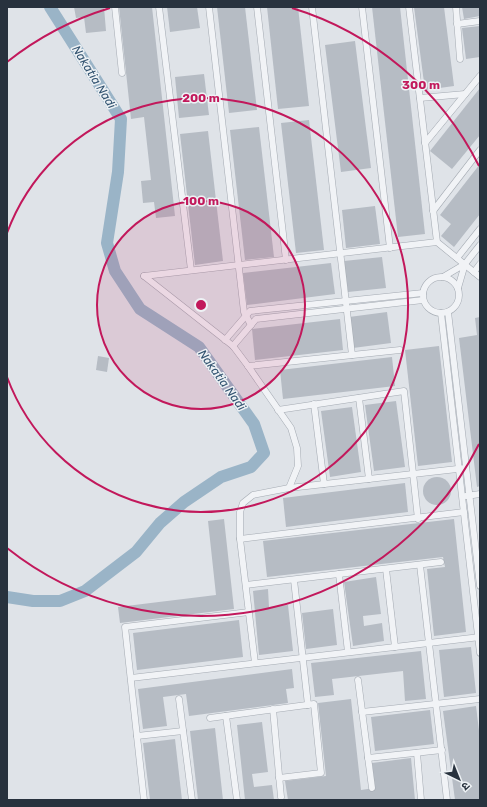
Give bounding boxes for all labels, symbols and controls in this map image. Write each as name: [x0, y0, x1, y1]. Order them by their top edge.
water label: Nakatia Nadi: [69, 43, 119, 112]
text: 300 m: [402, 78, 440, 92]
text: 200 m: [182, 91, 220, 105]
text: 100 m: [183, 194, 219, 208]
centre of rings: [194, 298, 208, 312]
water label: Nakatia Nadi: [195, 347, 249, 414]
north arrow: [439, 759, 479, 799]
text: उ: [458, 779, 472, 793]

